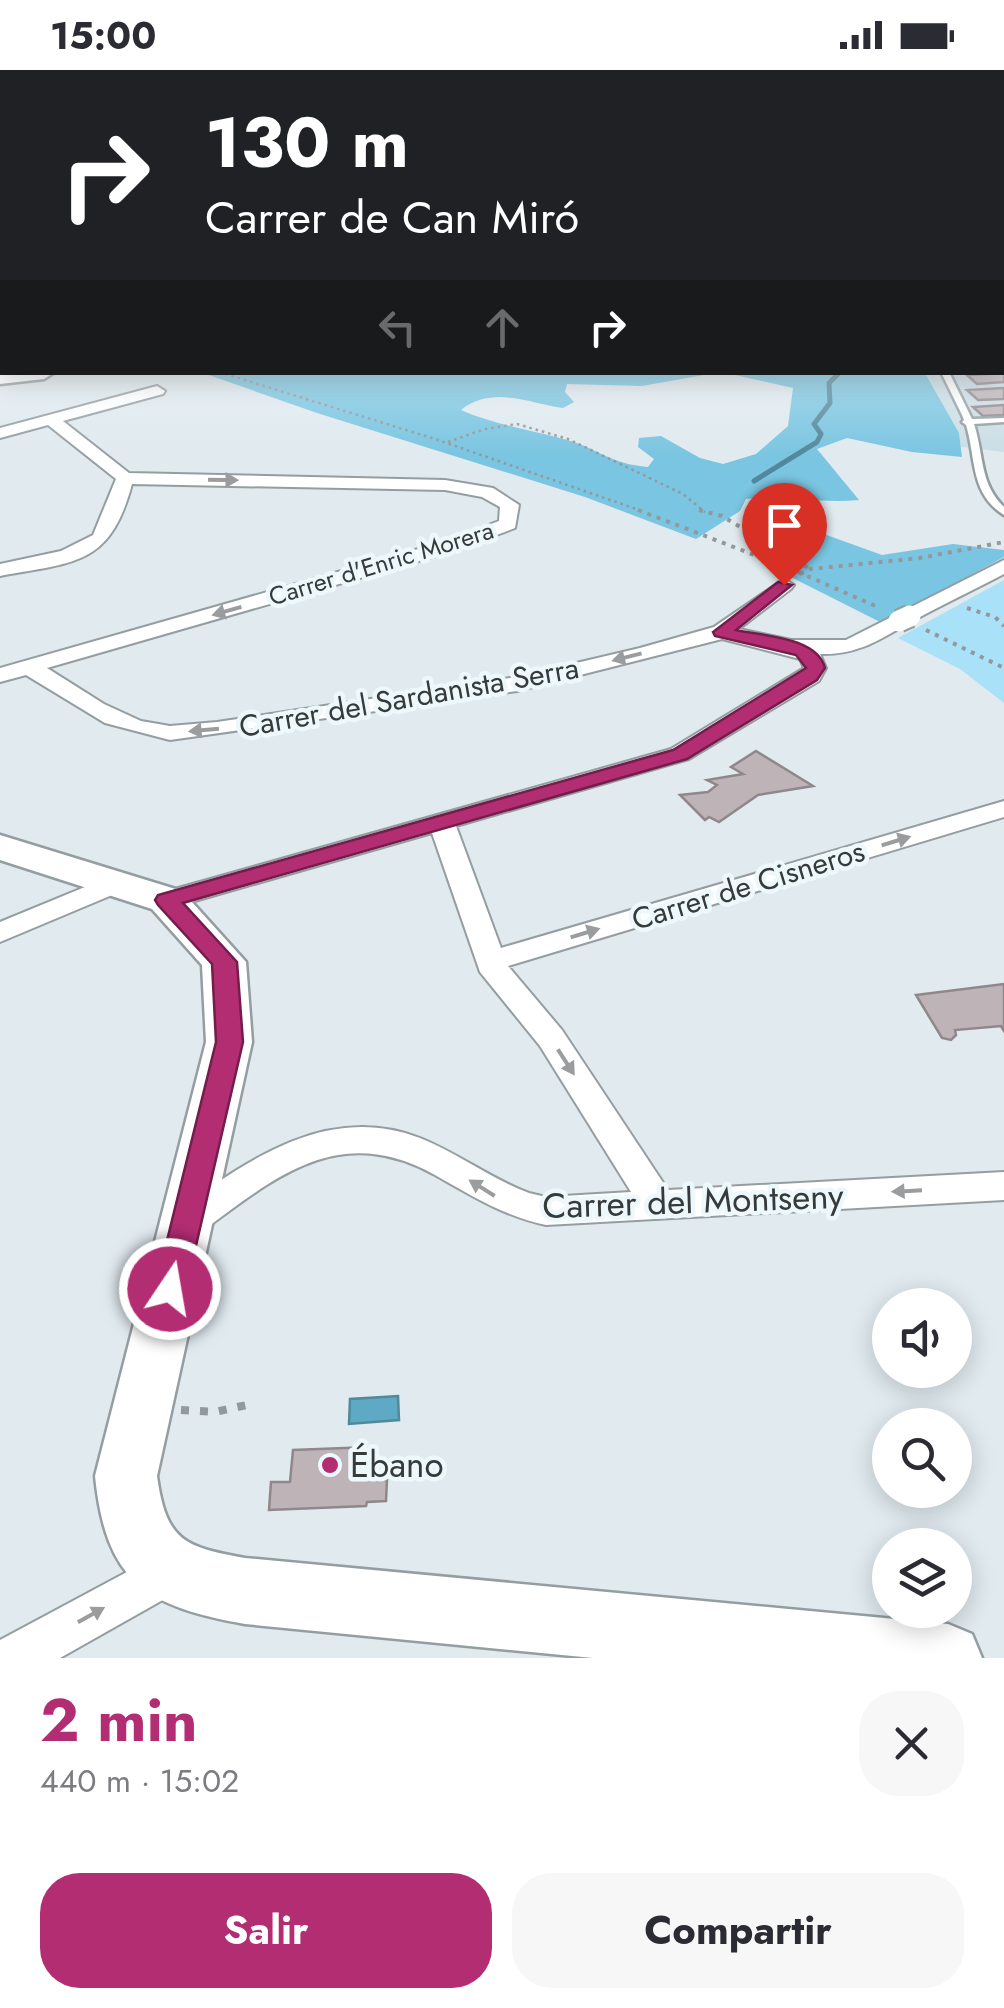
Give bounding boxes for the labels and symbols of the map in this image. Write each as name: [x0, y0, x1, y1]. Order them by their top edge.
one-way arrow: [207, 472, 239, 488]
pin: [742, 483, 827, 586]
street label: Carrer d'Enric Morera: [264, 512, 498, 614]
one-way arrow: [211, 603, 242, 619]
street label: Carrer del Sardanista Serra: [236, 646, 582, 748]
one-way arrow: [611, 650, 642, 666]
one-way arrow: [187, 722, 219, 738]
street label: Carrer de Cisneros: [626, 829, 870, 941]
one-way arrow: [882, 833, 912, 848]
one-way arrow: [570, 925, 601, 940]
one-way arrow: [557, 1049, 575, 1076]
street label: Carrer del Montseny: [542, 1171, 845, 1231]
one-way arrow: [469, 1179, 496, 1198]
one-way arrow: [890, 1183, 922, 1199]
position arrow: [118, 1237, 222, 1341]
place label: Ébano: [350, 1440, 444, 1490]
marker: Ébano: [319, 1454, 341, 1476]
one-way arrow: [77, 1607, 105, 1624]

